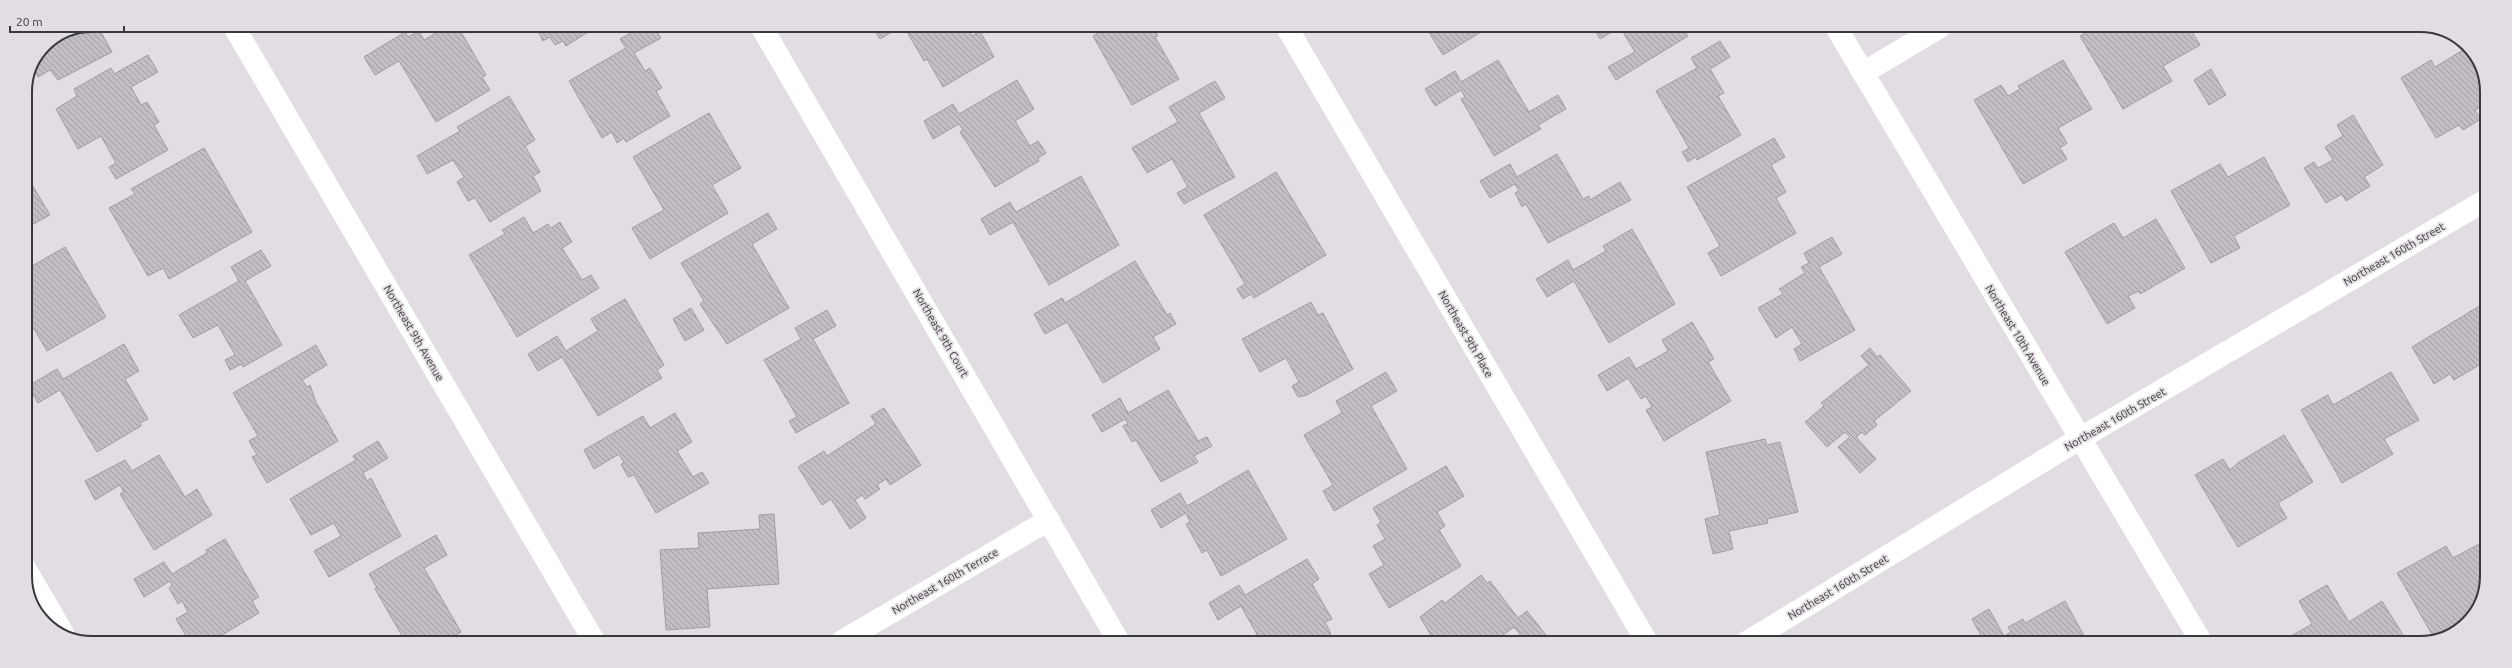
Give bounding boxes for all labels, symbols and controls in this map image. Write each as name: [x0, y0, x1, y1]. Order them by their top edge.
scale bar: [10, 8, 124, 34]
text: 20 m: [16, 15, 43, 28]
street label: Northeast 160th Street: [2341, 220, 2447, 288]
street label: Northeast 9th Avenue: [382, 283, 446, 383]
street label: Northeast 10th Avenue: [1983, 283, 2053, 387]
street label: Northeast 9th Court: [911, 287, 971, 380]
street label: Northeast 9th Place: [1436, 289, 1496, 379]
street label: Northeast 160th Street: [2062, 385, 2168, 453]
street label: Northeast 160th Terrace: [890, 546, 1000, 616]
street label: Northeast 160th Street: [1786, 552, 1891, 622]

